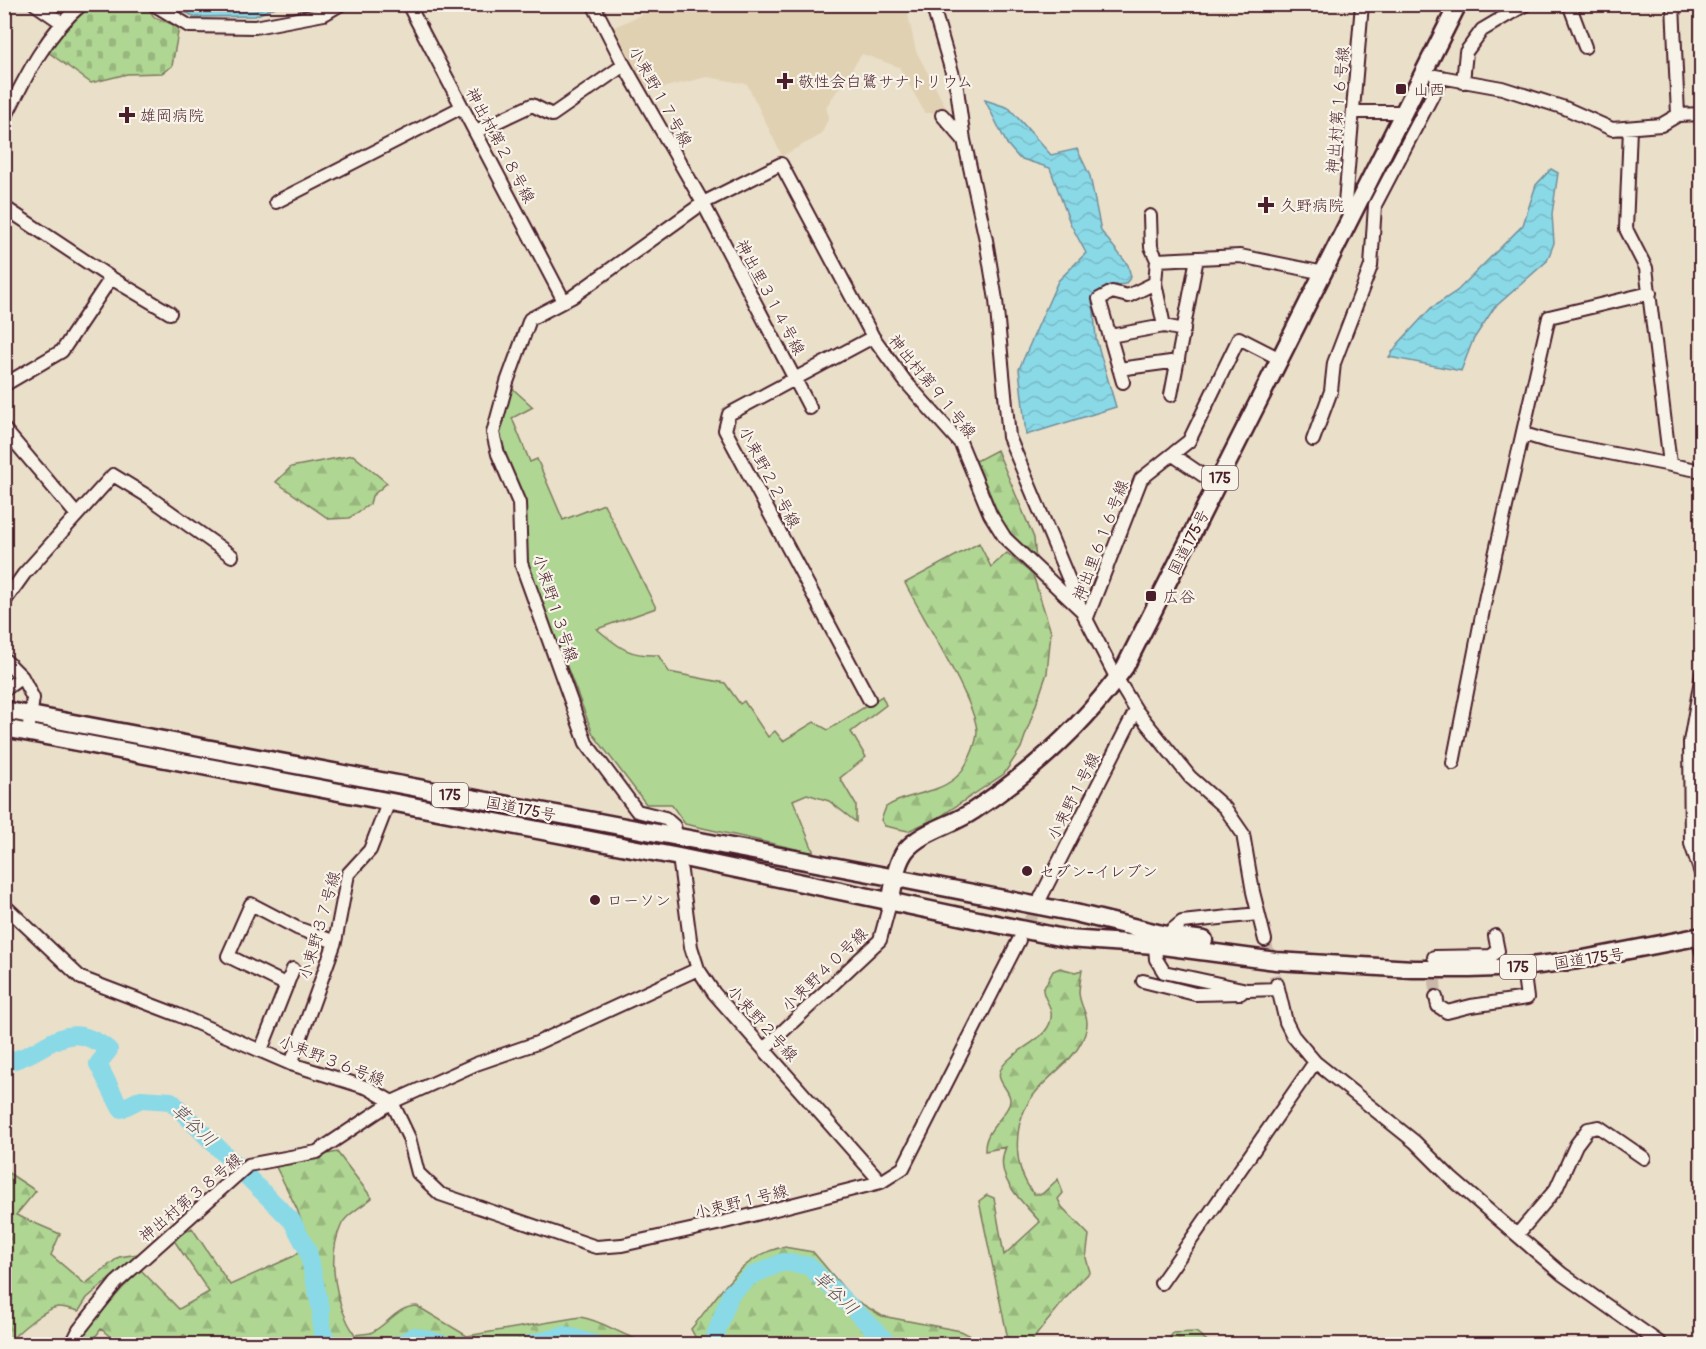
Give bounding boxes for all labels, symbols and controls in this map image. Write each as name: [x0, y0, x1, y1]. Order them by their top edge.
street label: 小束野１７号線: [624, 43, 696, 150]
street label: 神出村第１６号線: [1322, 45, 1354, 175]
marker: 敬性会白鷺サナトリウム: [776, 72, 794, 90]
place label: 敬性会白鷺サナトリウム: [798, 72, 973, 92]
place label: 山西: [1413, 80, 1445, 100]
marker: 山西: [1394, 82, 1408, 96]
street label: 神出村第２８号線: [461, 84, 539, 207]
marker: 雄岡病院: [118, 106, 136, 124]
place label: 雄岡病院: [140, 106, 204, 126]
marker: 久野病院: [1257, 196, 1275, 214]
place label: 久野病院: [1280, 196, 1344, 216]
street label: 神出里３１４号線: [731, 236, 809, 359]
street label: 神出村第９１号線: [884, 331, 980, 443]
street label: 小束野２２号線: [734, 423, 804, 532]
road number: 175: [1202, 466, 1238, 490]
street label: 神出里６１６号線: [1069, 477, 1133, 604]
street label: 国道175号: [1164, 506, 1214, 579]
street label: 小束野１３号線: [528, 552, 582, 665]
place label: 広谷: [1163, 587, 1195, 607]
marker: 広谷: [1144, 589, 1158, 603]
street label: 小束野１号線: [1043, 749, 1105, 844]
road number: 175: [432, 783, 468, 807]
street label: 国道175号: [484, 792, 558, 826]
place label: セブン-イレブン: [1039, 862, 1158, 882]
marker: セブン-イレブン: [1020, 864, 1034, 878]
street label: 小束野３７号線: [295, 869, 345, 982]
place label: ローソン: [607, 891, 671, 911]
marker: ローソン: [588, 893, 602, 907]
street label: 小束野４０号線: [777, 924, 872, 1016]
street label: 国道175号: [1552, 944, 1626, 974]
road number: 175: [1500, 955, 1536, 979]
street label: 小束野２号線: [723, 981, 802, 1066]
street label: 小束野３６号線: [276, 1032, 388, 1090]
water label: 草谷川: [166, 1099, 221, 1152]
street label: 神出村第３８号線: [135, 1149, 246, 1247]
street label: 小束野１号線: [692, 1181, 790, 1223]
water label: 草谷川: [808, 1266, 863, 1320]

